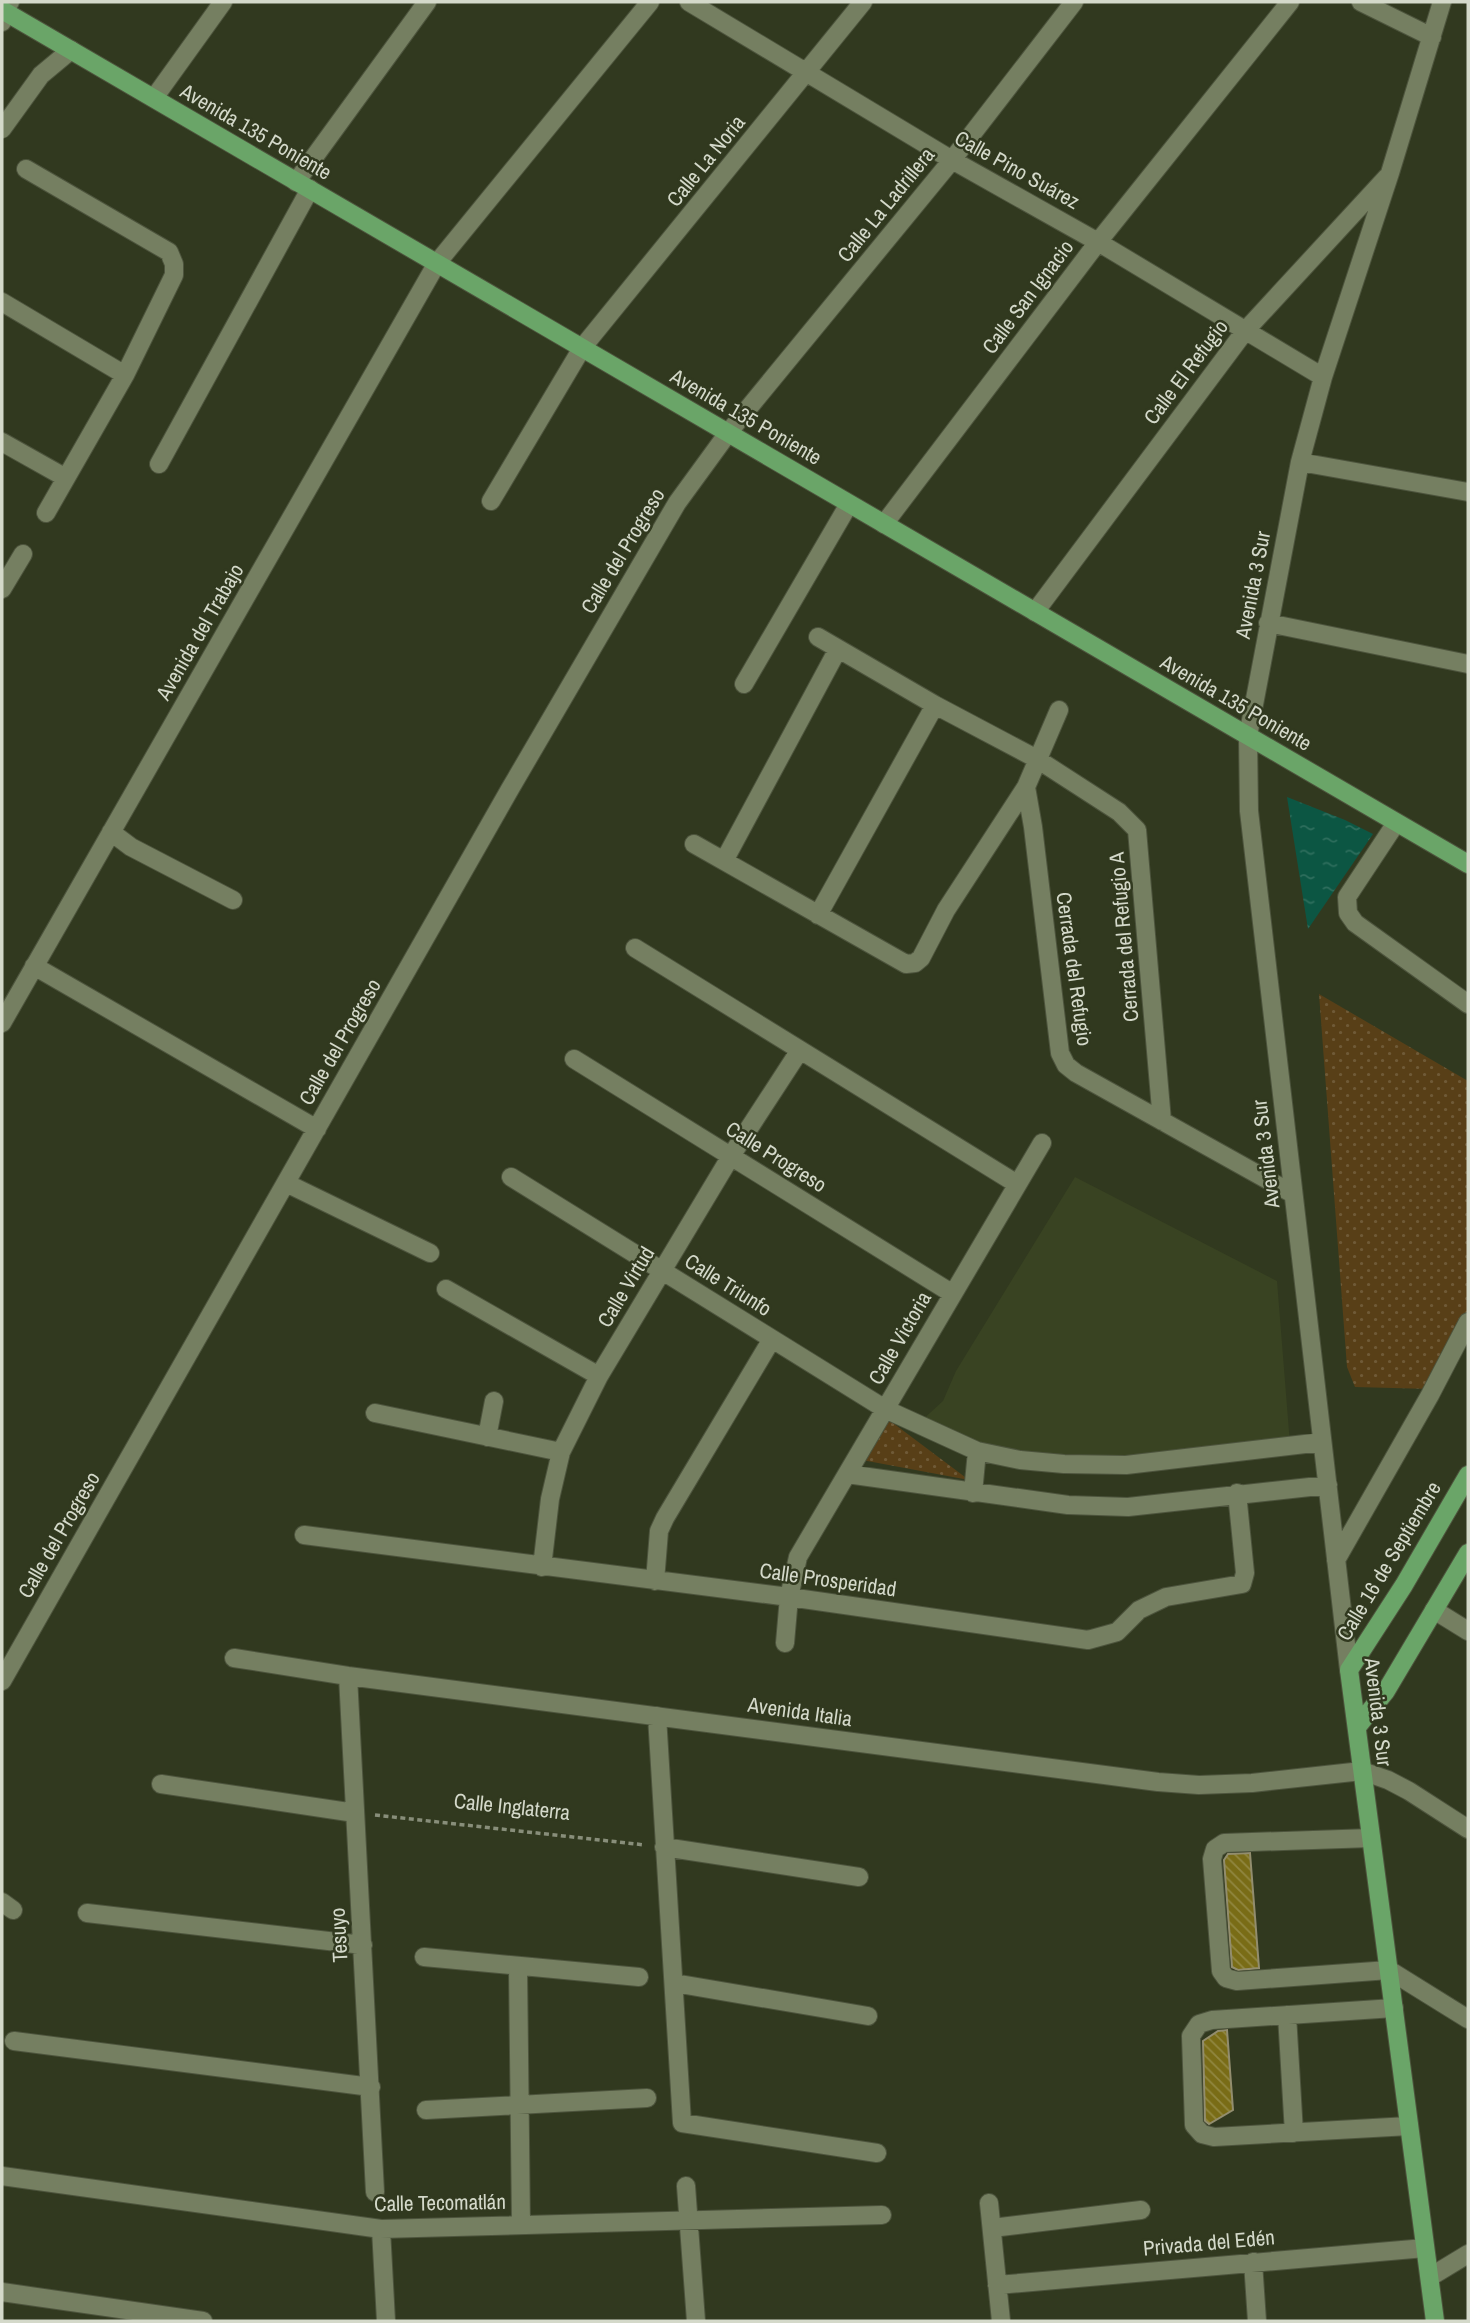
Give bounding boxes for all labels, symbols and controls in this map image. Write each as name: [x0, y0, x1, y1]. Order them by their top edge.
street label: Avenida 135 Poniente: [174, 76, 337, 187]
street label: Calle La Noria: [660, 108, 752, 213]
street label: Calle Pino Suárez: [950, 123, 1085, 216]
street label: Calle La Ladrillera: [830, 141, 941, 268]
street label: Calle San Ignacio: [975, 234, 1080, 360]
street label: Calle El Refugio: [1137, 313, 1235, 430]
street label: Avenida 135 Poniente: [664, 361, 827, 472]
street label: Calle del Progreso: [574, 483, 671, 619]
street label: Avenida 3 Sur: [1228, 528, 1277, 642]
street label: Avenida del Trabajo: [148, 558, 250, 706]
street label: Avenida 135 Poniente: [1154, 647, 1317, 758]
street label: Cerrada del Refugio A: [1102, 850, 1145, 1023]
street label: Cerrada del Refugio: [1049, 890, 1100, 1048]
street label: Calle del Progreso: [292, 973, 388, 1110]
street label: Avenida 3 Sur: [1244, 1098, 1287, 1211]
street label: Calle Progreso: [720, 1114, 832, 1199]
street label: Calle Virtud: [590, 1241, 661, 1333]
street label: Calle Triunfo: [679, 1246, 777, 1323]
street label: Calle Victoria: [861, 1286, 938, 1390]
street label: Calle del Progreso: [11, 1466, 107, 1603]
street label: Calle 16 de Septiembre: [1330, 1476, 1448, 1646]
street label: Calle Prosperidad: [758, 1556, 898, 1603]
street label: Avenida 3 Sur: [1357, 1655, 1400, 1768]
street label: Avenida Italia: [745, 1690, 855, 1733]
street label: Calle Inglaterra: [452, 1786, 572, 1827]
street label: Tesuyo: [323, 1907, 354, 1963]
street label: Calle Tecomatlán: [374, 2187, 506, 2218]
street label: Privada del Edén: [1142, 2222, 1276, 2263]

